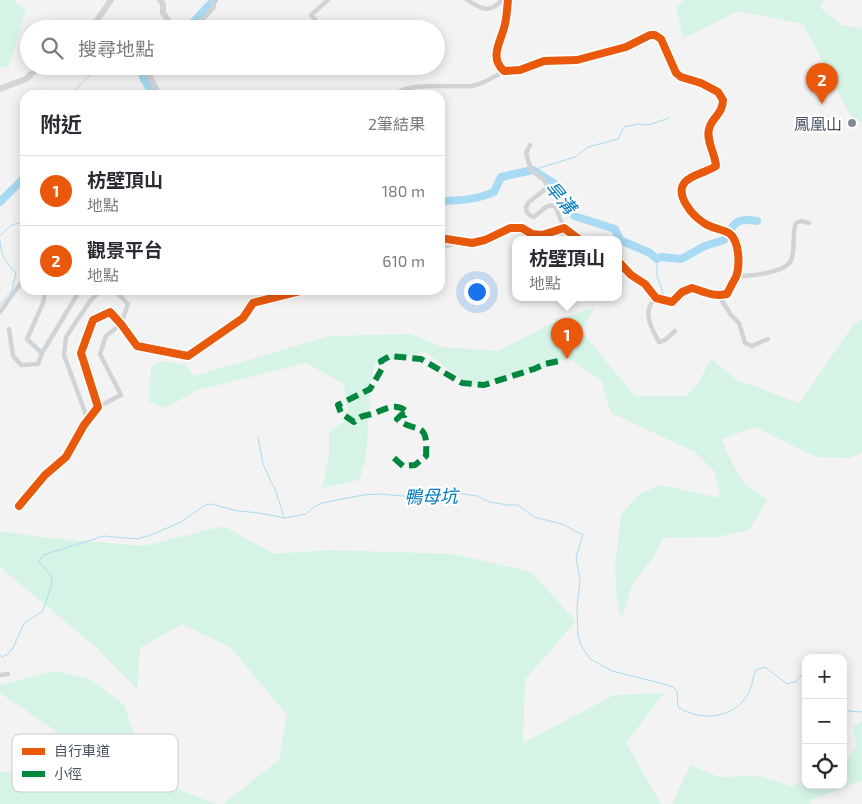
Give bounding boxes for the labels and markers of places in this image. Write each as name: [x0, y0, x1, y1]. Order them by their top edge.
pin: 2: [806, 63, 838, 104]
place label: 鳳凰山: [794, 114, 842, 133]
marker: 鳳凰山: [846, 117, 858, 129]
pin: 1: [551, 318, 583, 359]

